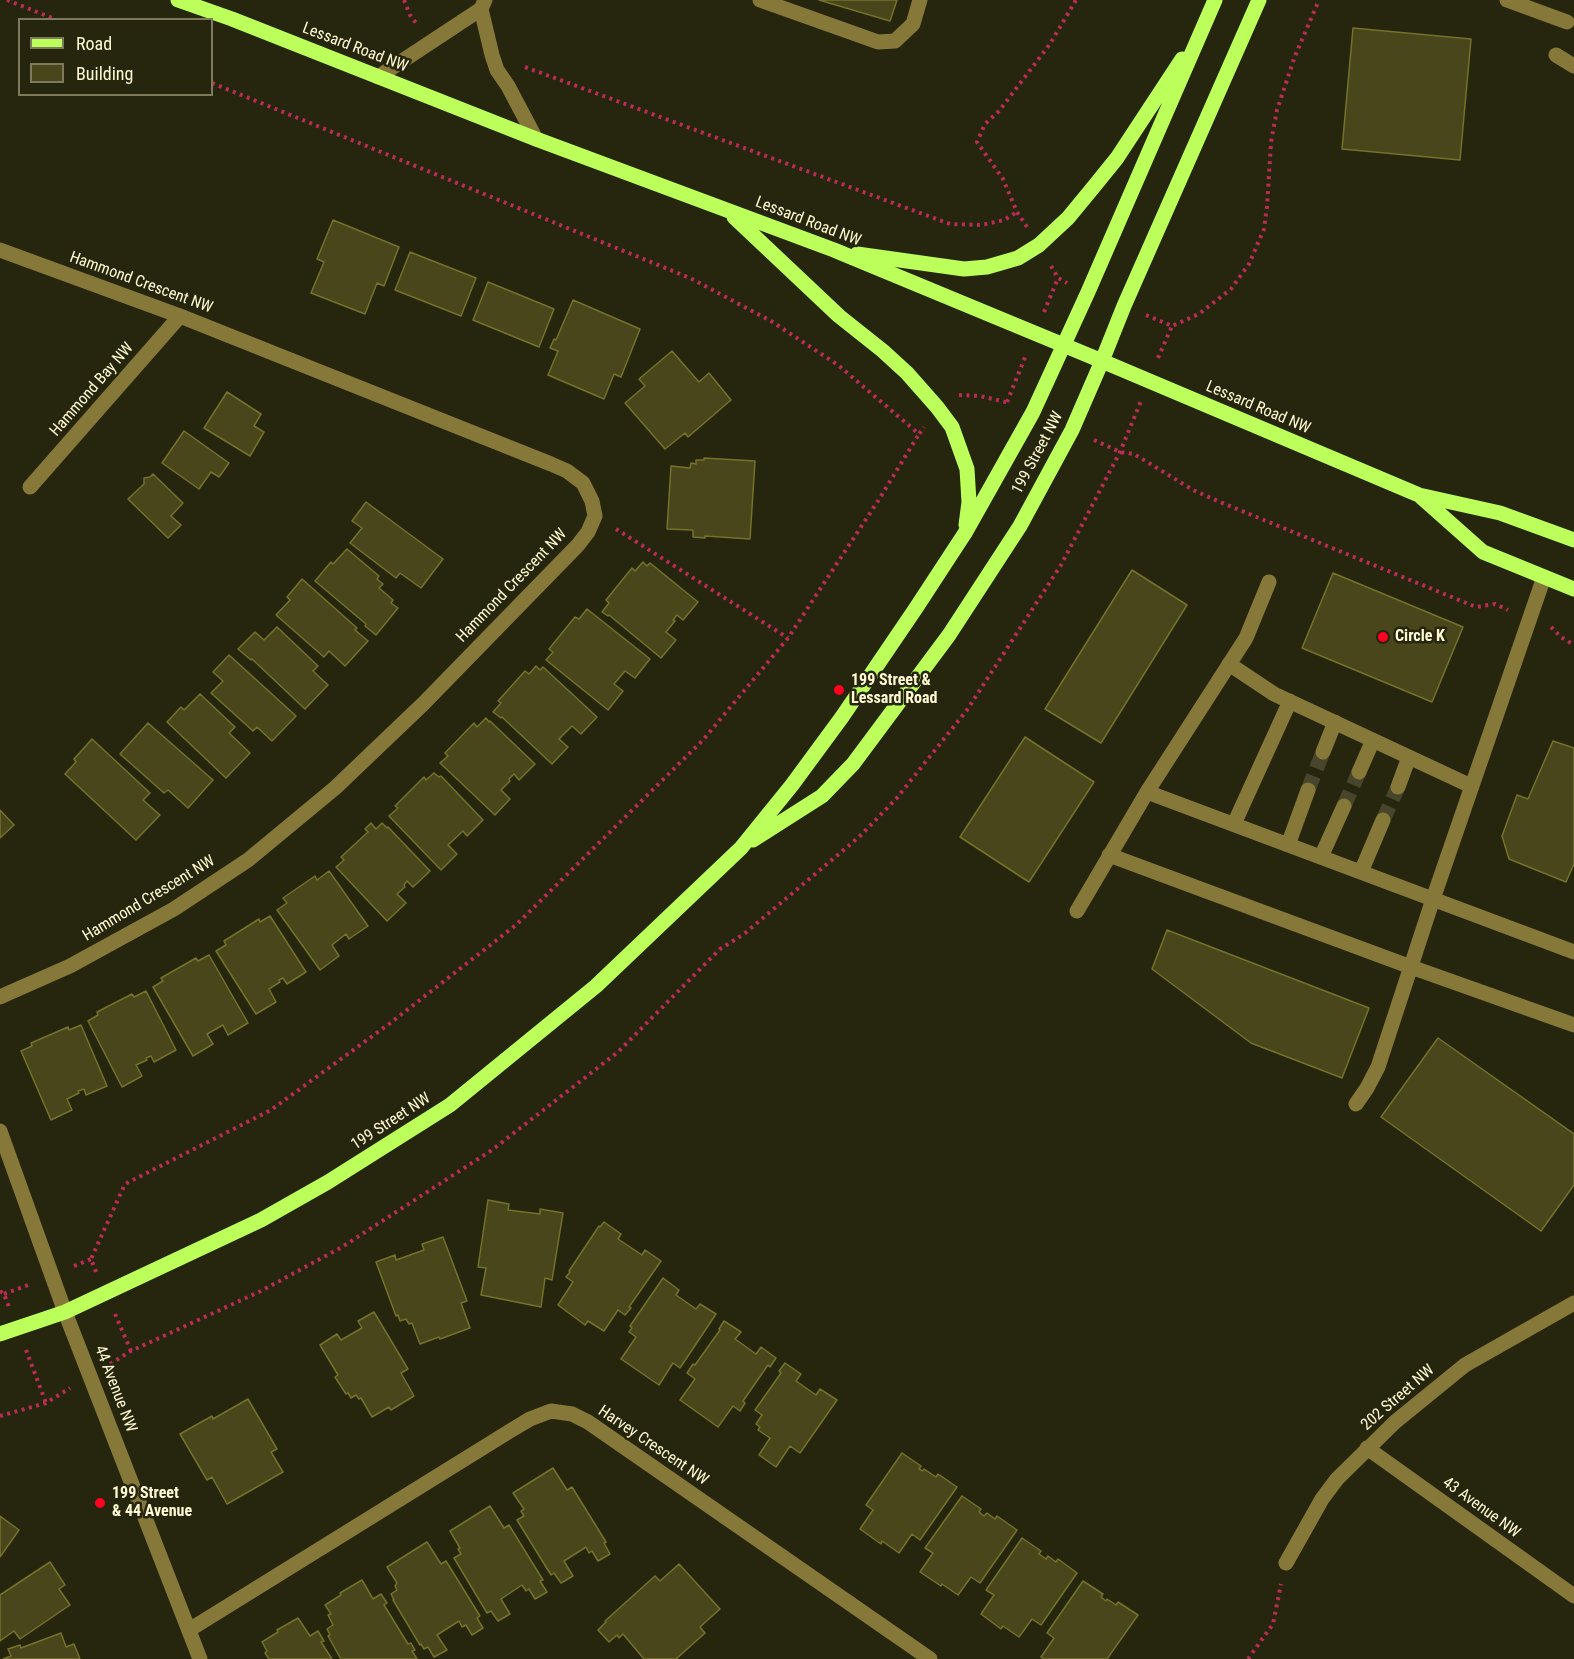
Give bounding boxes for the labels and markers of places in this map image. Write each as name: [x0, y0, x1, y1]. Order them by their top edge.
place label: Circle K: [1395, 627, 1445, 647]
marker: Circle K: [1376, 630, 1390, 644]
place label: 199 Street & Lessard Road: [851, 671, 937, 709]
marker: 199 Street & Lessard Road: [832, 683, 846, 697]
place label: 199 Street & 44 Avenue: [112, 1484, 192, 1522]
marker: 199 Street & 44 Avenue: [93, 1496, 107, 1510]

